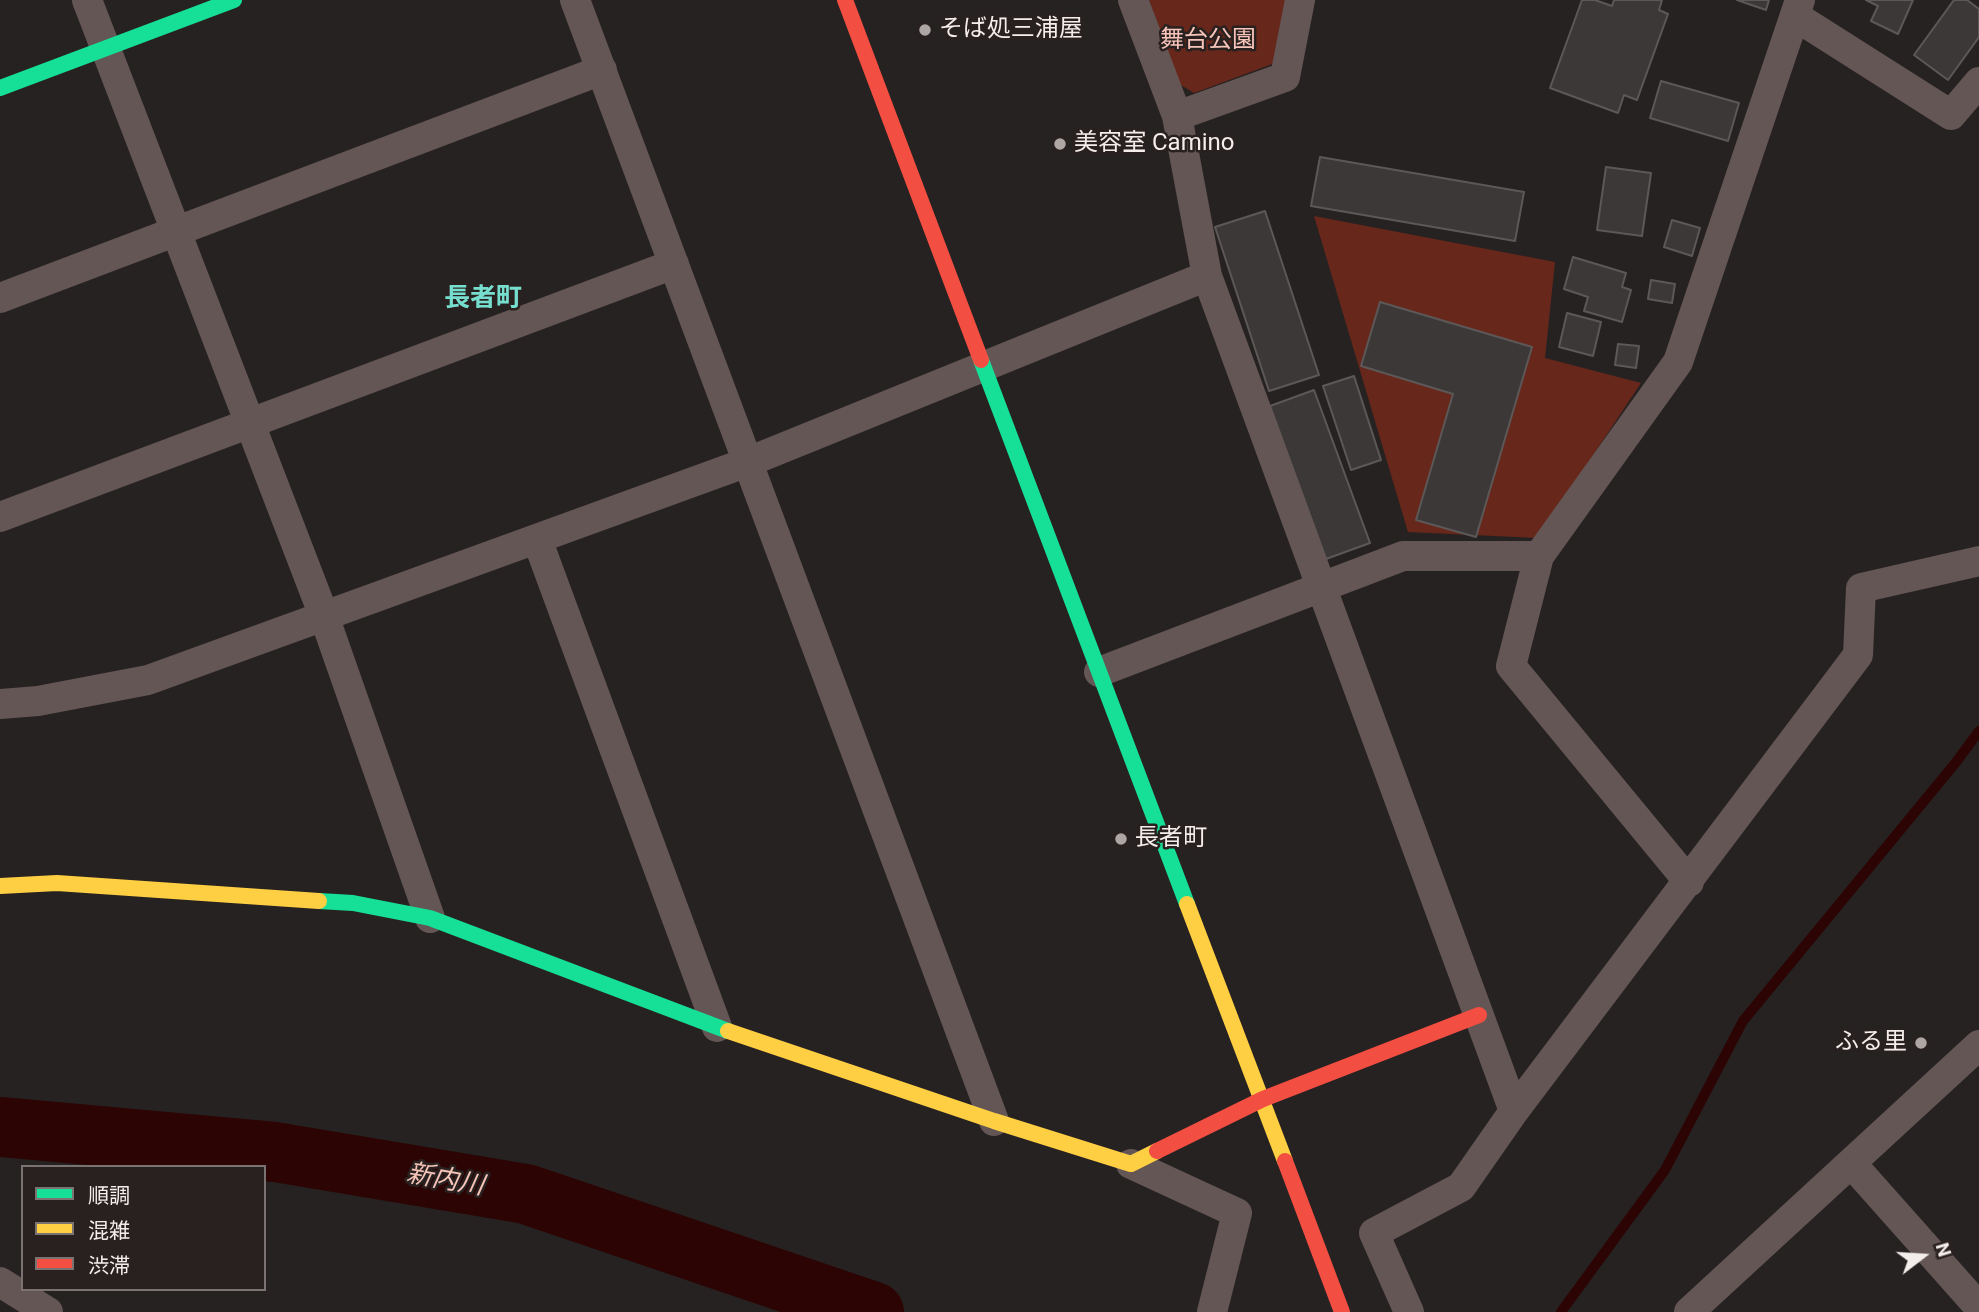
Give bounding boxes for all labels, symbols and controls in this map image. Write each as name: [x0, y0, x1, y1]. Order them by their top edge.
place label: そば処三浦屋: [939, 16, 1083, 44]
marker: そば処三浦屋: [917, 22, 933, 38]
park label: 舞台公園: [1160, 27, 1256, 55]
place label: 美容室 Camino: [1074, 130, 1234, 158]
marker: 美容室 Camino: [1052, 136, 1068, 152]
district label: 長者町: [444, 283, 522, 315]
place label: 長者町: [1135, 825, 1207, 853]
marker: 長者町: [1113, 831, 1129, 847]
place label: ふる里: [1835, 1029, 1907, 1057]
marker: ふる里: [1913, 1035, 1929, 1051]
water label: 新内川: [404, 1159, 486, 1203]
legend: [21, 1165, 266, 1291]
text: 順調: [88, 1184, 130, 1208]
text: 混雑: [88, 1219, 130, 1243]
north arrow: [1888, 1221, 1958, 1291]
text: N: [1931, 1240, 1957, 1259]
text: 渋滞: [88, 1254, 130, 1278]

